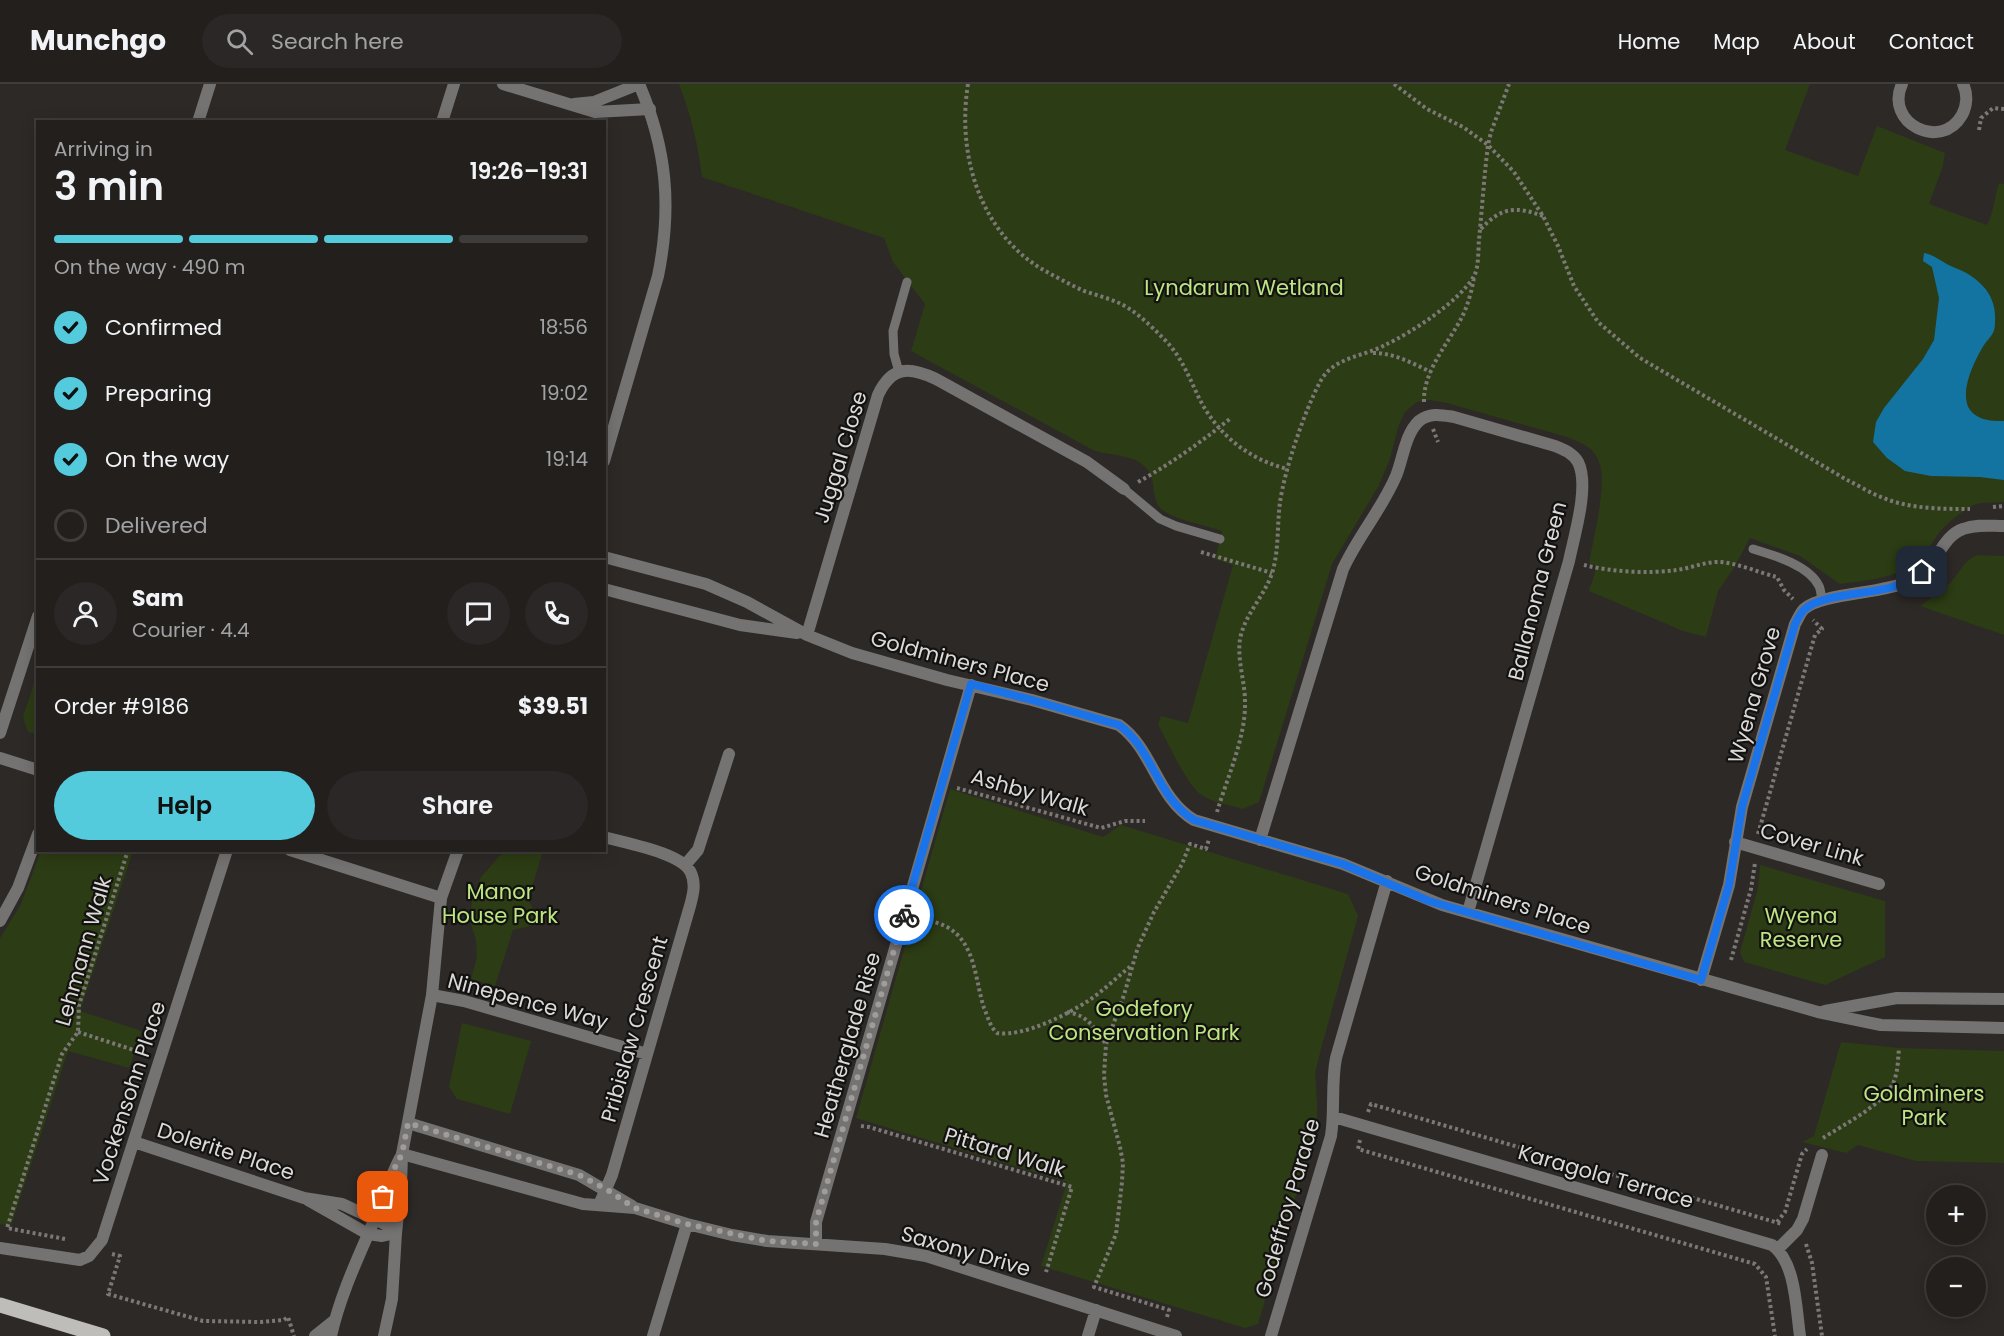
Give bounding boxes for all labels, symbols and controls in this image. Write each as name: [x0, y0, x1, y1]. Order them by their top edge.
search box: [202, 14, 622, 68]
text: Munchgo: [30, 21, 166, 60]
icon: search: [223, 25, 256, 58]
text: Search here: [271, 26, 404, 57]
text: Home: [1618, 27, 1680, 56]
text: Map: [1713, 27, 1760, 56]
text: About: [1793, 27, 1856, 56]
text: Contact: [1889, 27, 1974, 56]
text: Arriving in: [54, 135, 153, 163]
text: 19:26–19:31: [470, 156, 588, 187]
text: 3 min: [54, 159, 164, 214]
text: On the way · 490 m: [54, 253, 245, 281]
park label: Lyndarum Wetland: [1144, 273, 1344, 302]
icon: check: [54, 311, 87, 344]
text: Confirmed: [105, 312, 222, 343]
text: 18:56: [539, 313, 588, 341]
icon: check: [54, 377, 87, 410]
text: Preparing: [105, 378, 212, 409]
text: 19:02: [541, 379, 588, 407]
street label: Juggal Close: [806, 387, 874, 527]
icon: check: [54, 443, 87, 476]
text: On the way: [105, 444, 229, 475]
text: 19:14: [546, 445, 588, 473]
street label: Ballanoma Green: [1501, 498, 1573, 684]
text: Delivered: [105, 510, 208, 541]
pin: [1896, 546, 1947, 597]
icon: home: [1905, 555, 1938, 588]
button: person: [54, 582, 117, 645]
button: chat: [447, 582, 510, 645]
button: phone: [525, 582, 588, 645]
text: Sam: [132, 583, 184, 614]
text: Courier · 4.4: [132, 616, 250, 644]
street label: Goldminers Place: [867, 623, 1053, 699]
street label: Wyena Grove: [1721, 623, 1787, 767]
text: Order #9186: [54, 691, 189, 722]
text: $39.51: [518, 691, 588, 722]
street label: Ashby Walk: [968, 761, 1092, 823]
button: Help: [54, 771, 315, 840]
button: Share: [327, 771, 588, 840]
street label: Cover Link: [1757, 815, 1867, 873]
street label: Goldminers Place: [1411, 857, 1595, 941]
street label: Lehmann Walk: [48, 873, 118, 1029]
park label: Manor House Park: [442, 877, 558, 930]
courier: [874, 885, 934, 945]
icon: bike: [888, 899, 921, 932]
park label: Wyena Reserve: [1760, 901, 1842, 954]
street label: Pribislaw Crescent: [594, 932, 674, 1126]
street label: Heatherglade Rise: [807, 949, 887, 1141]
street label: Ninepence Way: [445, 966, 612, 1036]
park label: Godefory Conservation Park: [1048, 994, 1240, 1047]
street label: Vockensohn Place: [86, 997, 172, 1189]
park label: Goldminers Park: [1863, 1079, 1985, 1132]
street label: Dolerite Place: [154, 1115, 298, 1187]
street label: Godeffroy Parade: [1248, 1115, 1326, 1301]
street label: Pittard Walk: [941, 1120, 1069, 1184]
street label: Karagola Terrace: [1515, 1137, 1697, 1215]
pin: [357, 1171, 408, 1222]
icon: bag: [366, 1180, 399, 1213]
map controls: [1926, 1185, 1986, 1317]
button: +: [1926, 1185, 1986, 1245]
street label: Saxony Drive: [898, 1219, 1034, 1283]
button: −: [1926, 1257, 1986, 1317]

